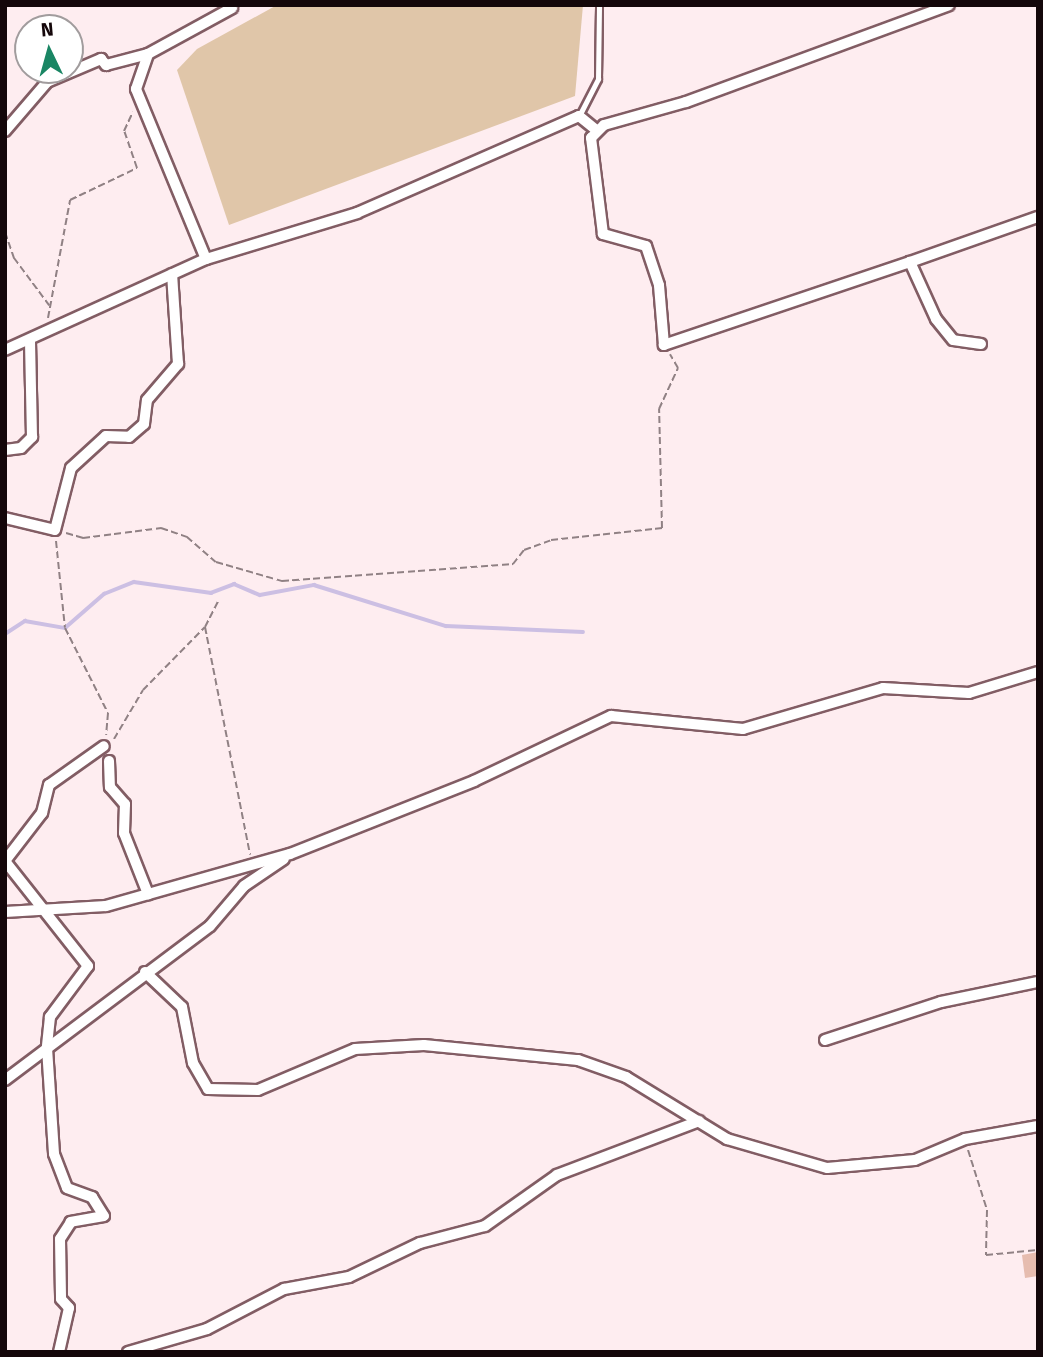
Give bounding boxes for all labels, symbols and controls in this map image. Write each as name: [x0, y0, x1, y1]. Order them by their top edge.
north arrow: [14, 14, 84, 84]
text: N: [40, 18, 55, 42]

